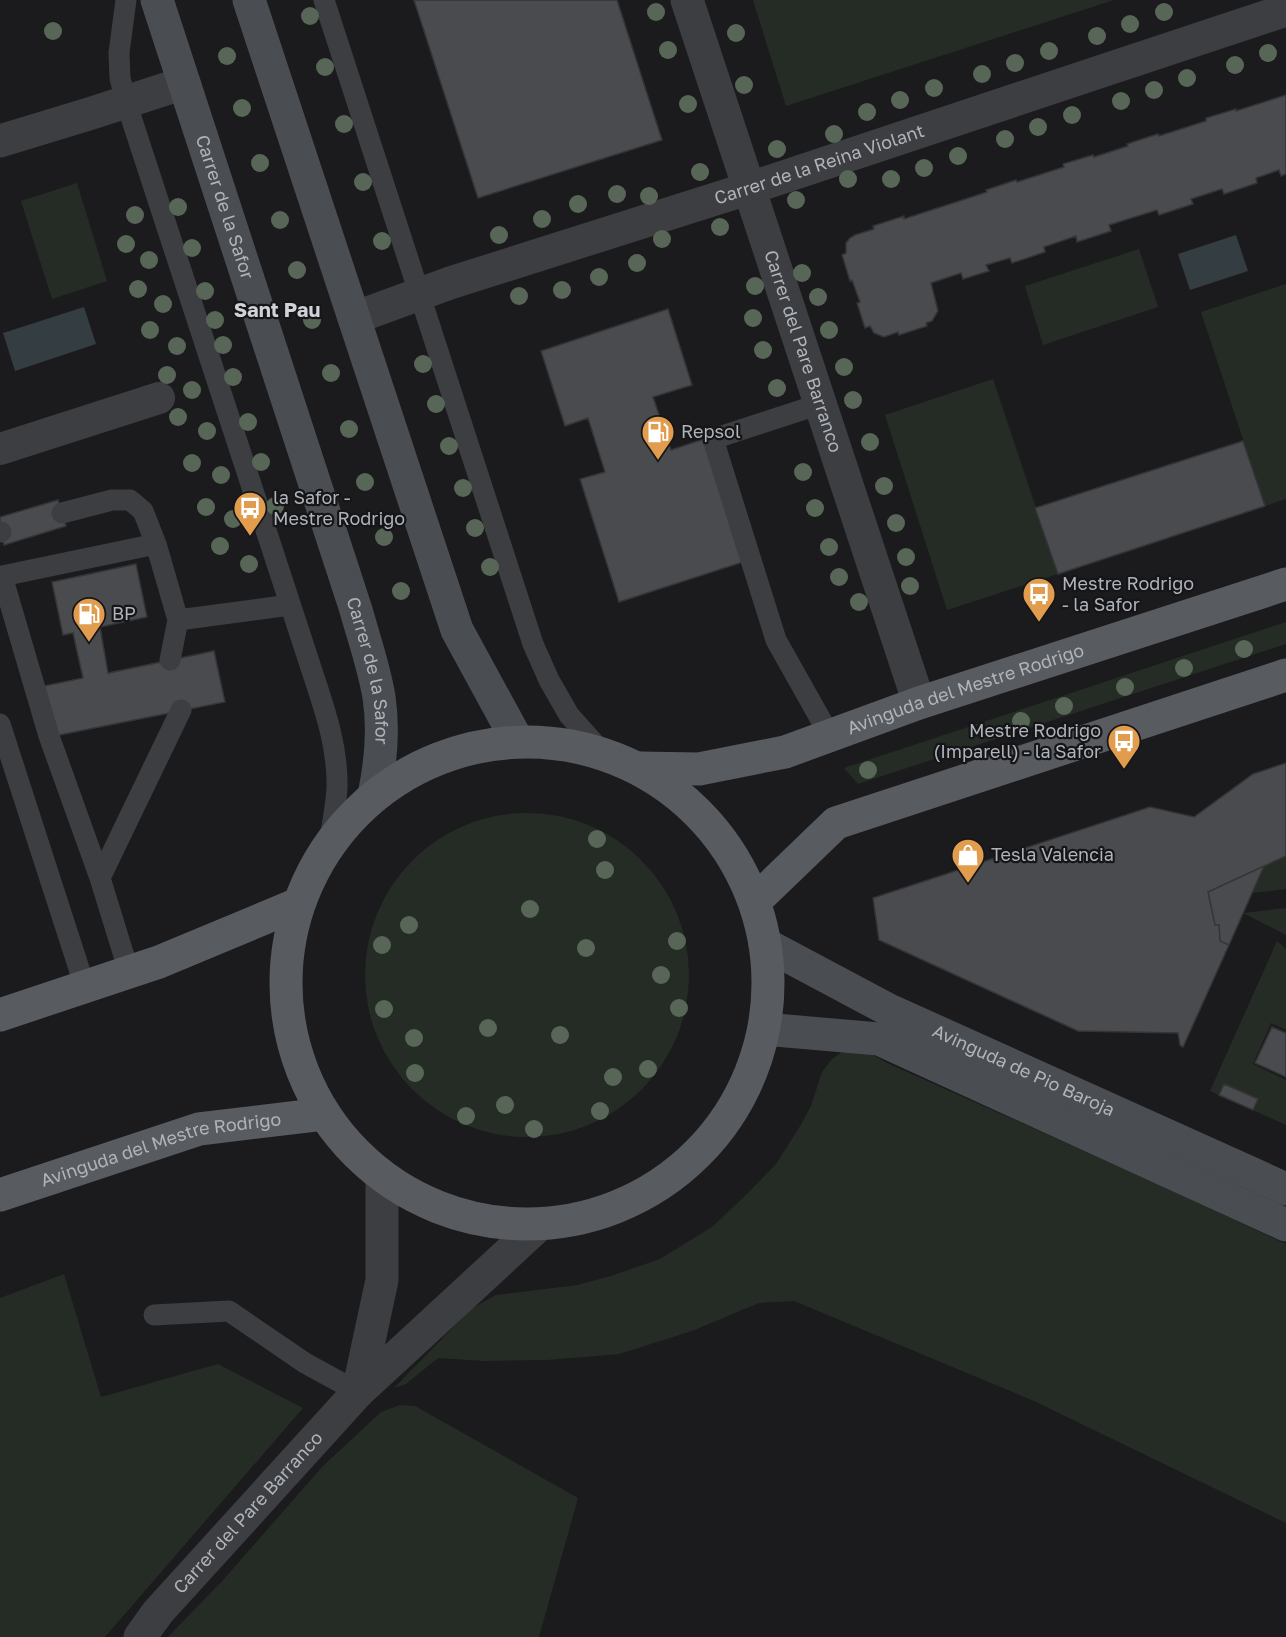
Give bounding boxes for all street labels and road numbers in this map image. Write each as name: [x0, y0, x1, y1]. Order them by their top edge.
street label: Carrer de la Reina Violant: [711, 119, 927, 209]
street label: Carrer de la Safor: [192, 132, 259, 282]
street label: Carrer del Pare Barranco: [760, 247, 848, 455]
street label: Carrer de la Safor: [342, 594, 394, 745]
street label: Avinguda del Mestre Rodrigo: [844, 638, 1087, 738]
street label: Avinguda de Pio Baroja: [929, 1019, 1118, 1120]
street label: Avinguda del Mestre Rodrigo: [38, 1107, 282, 1191]
street label: Carrer del Pare Barranco: [168, 1426, 327, 1598]

